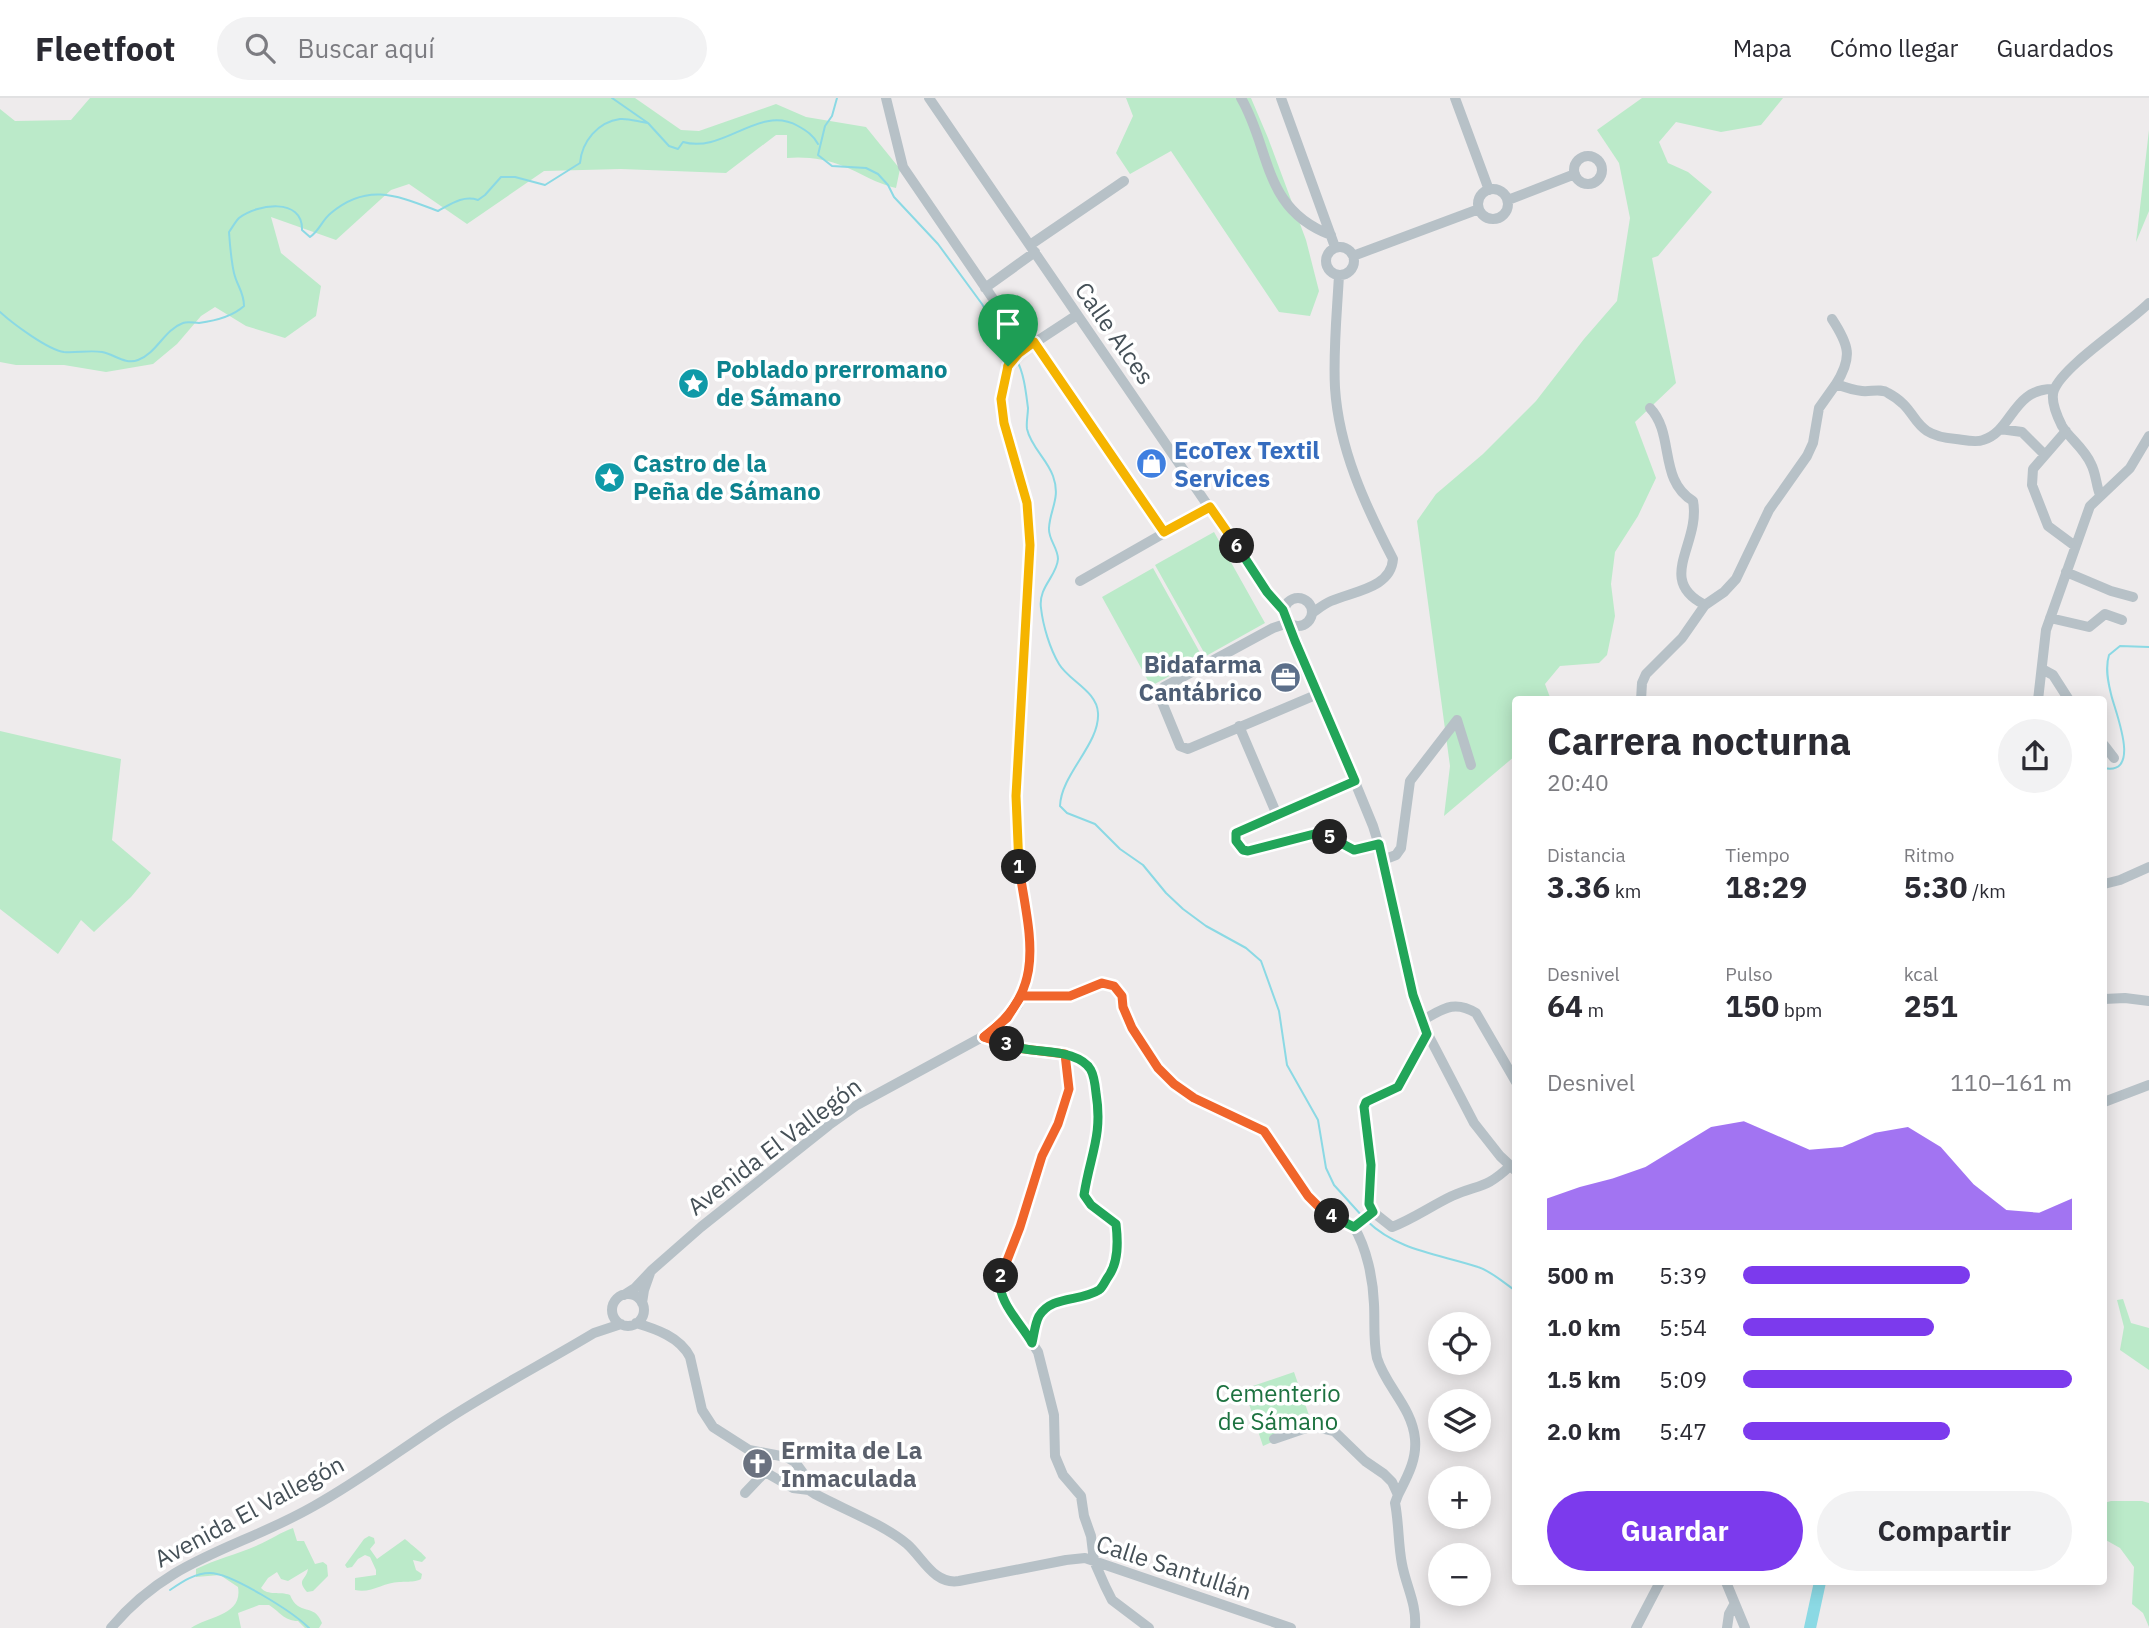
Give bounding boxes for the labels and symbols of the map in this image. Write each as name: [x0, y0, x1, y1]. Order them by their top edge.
street label: Calle Alces: [1068, 275, 1162, 391]
pin: [978, 294, 1038, 366]
place label: Poblado prerromano de Sámano: [716, 353, 948, 413]
place icon: Poblado prerromano de Sámano: [676, 366, 710, 400]
place label: EcoTex Textil Services: [1174, 434, 1320, 494]
place label: Castro de la Peña de Sámano: [633, 447, 821, 507]
shop icon: EcoTex Textil Services: [1134, 447, 1168, 481]
place icon: Castro de la Peña de Sámano: [593, 460, 627, 494]
pin: 6: [1220, 528, 1254, 564]
place label: Bidafarma Cantábrico: [1139, 648, 1262, 708]
office icon: Bidafarma Cantábrico: [1268, 661, 1302, 695]
pin: 5: [1312, 820, 1348, 854]
pin: 1: [1002, 850, 1036, 884]
pin: 3: [990, 1026, 1024, 1062]
street label: Avenida El Vallegón: [680, 1070, 868, 1222]
pin: 4: [1314, 1198, 1350, 1234]
pin: 2: [984, 1258, 1018, 1294]
park label: Cementerio de Sámano: [1215, 1377, 1341, 1437]
place label: Ermita de La Inmaculada: [781, 1434, 922, 1494]
street label: Avenida El Vallegón: [149, 1447, 349, 1575]
church icon: Ermita de La Inmaculada: [741, 1447, 775, 1481]
street label: Calle Santullán: [1092, 1527, 1256, 1607]

